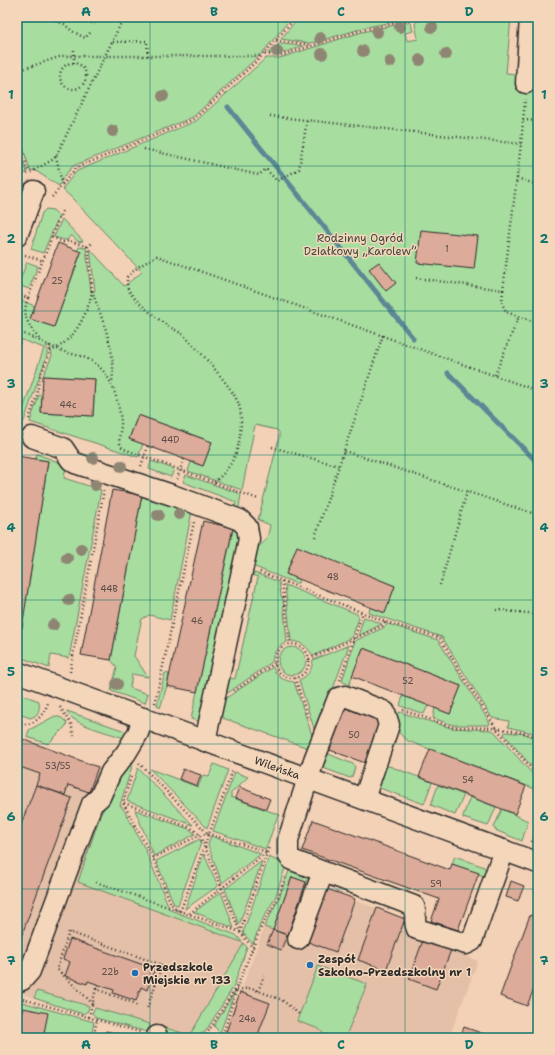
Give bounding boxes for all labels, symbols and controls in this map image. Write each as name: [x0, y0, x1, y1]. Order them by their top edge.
text: A: [81, 3, 91, 20]
text: B: [210, 3, 218, 20]
text: C: [337, 3, 345, 20]
text: D: [464, 3, 474, 20]
text: 1: [8, 86, 14, 103]
text: 1: [541, 86, 547, 103]
text: 2: [6, 230, 16, 247]
text: 2: [539, 230, 549, 247]
park label: Rodzinny Ogród Działkowy „Karolew”: [304, 231, 417, 259]
house number: 1: [445, 243, 449, 255]
house number: 25: [51, 275, 63, 287]
text: 3: [6, 375, 16, 392]
text: 3: [539, 375, 549, 392]
house number: 44c: [60, 399, 77, 411]
house number: 44D: [161, 434, 179, 446]
text: 4: [6, 519, 16, 536]
text: 4: [539, 519, 549, 536]
house number: 48: [327, 571, 339, 583]
house number: 44B: [100, 583, 118, 595]
house number: 46: [191, 615, 203, 627]
text: 5: [7, 663, 15, 680]
text: 5: [540, 663, 548, 680]
house number: 52: [402, 675, 414, 687]
house number: 50: [348, 729, 360, 741]
street label: Wileńska: [252, 753, 302, 783]
house number: 53/55: [45, 760, 71, 772]
house number: 54: [462, 774, 474, 786]
text: 6: [6, 808, 16, 825]
text: 6: [539, 808, 549, 825]
house number: 59: [430, 878, 442, 890]
text: 7: [6, 952, 16, 969]
place label: Zespół Szkolno-Przedszkolny nr 1: [318, 952, 471, 980]
text: 7: [539, 952, 549, 969]
place label: Przedszkole Miejskie nr 133: [143, 960, 231, 988]
marker: Zespół Szkolno-Przedszkolny nr 1: [305, 960, 315, 970]
house number: 22b: [101, 966, 119, 978]
marker: Przedszkole Miejskie nr 133: [130, 968, 140, 978]
house number: 24a: [238, 1013, 256, 1025]
text: A: [81, 1036, 91, 1053]
text: B: [210, 1036, 218, 1053]
text: C: [337, 1036, 345, 1053]
text: D: [464, 1036, 474, 1053]

